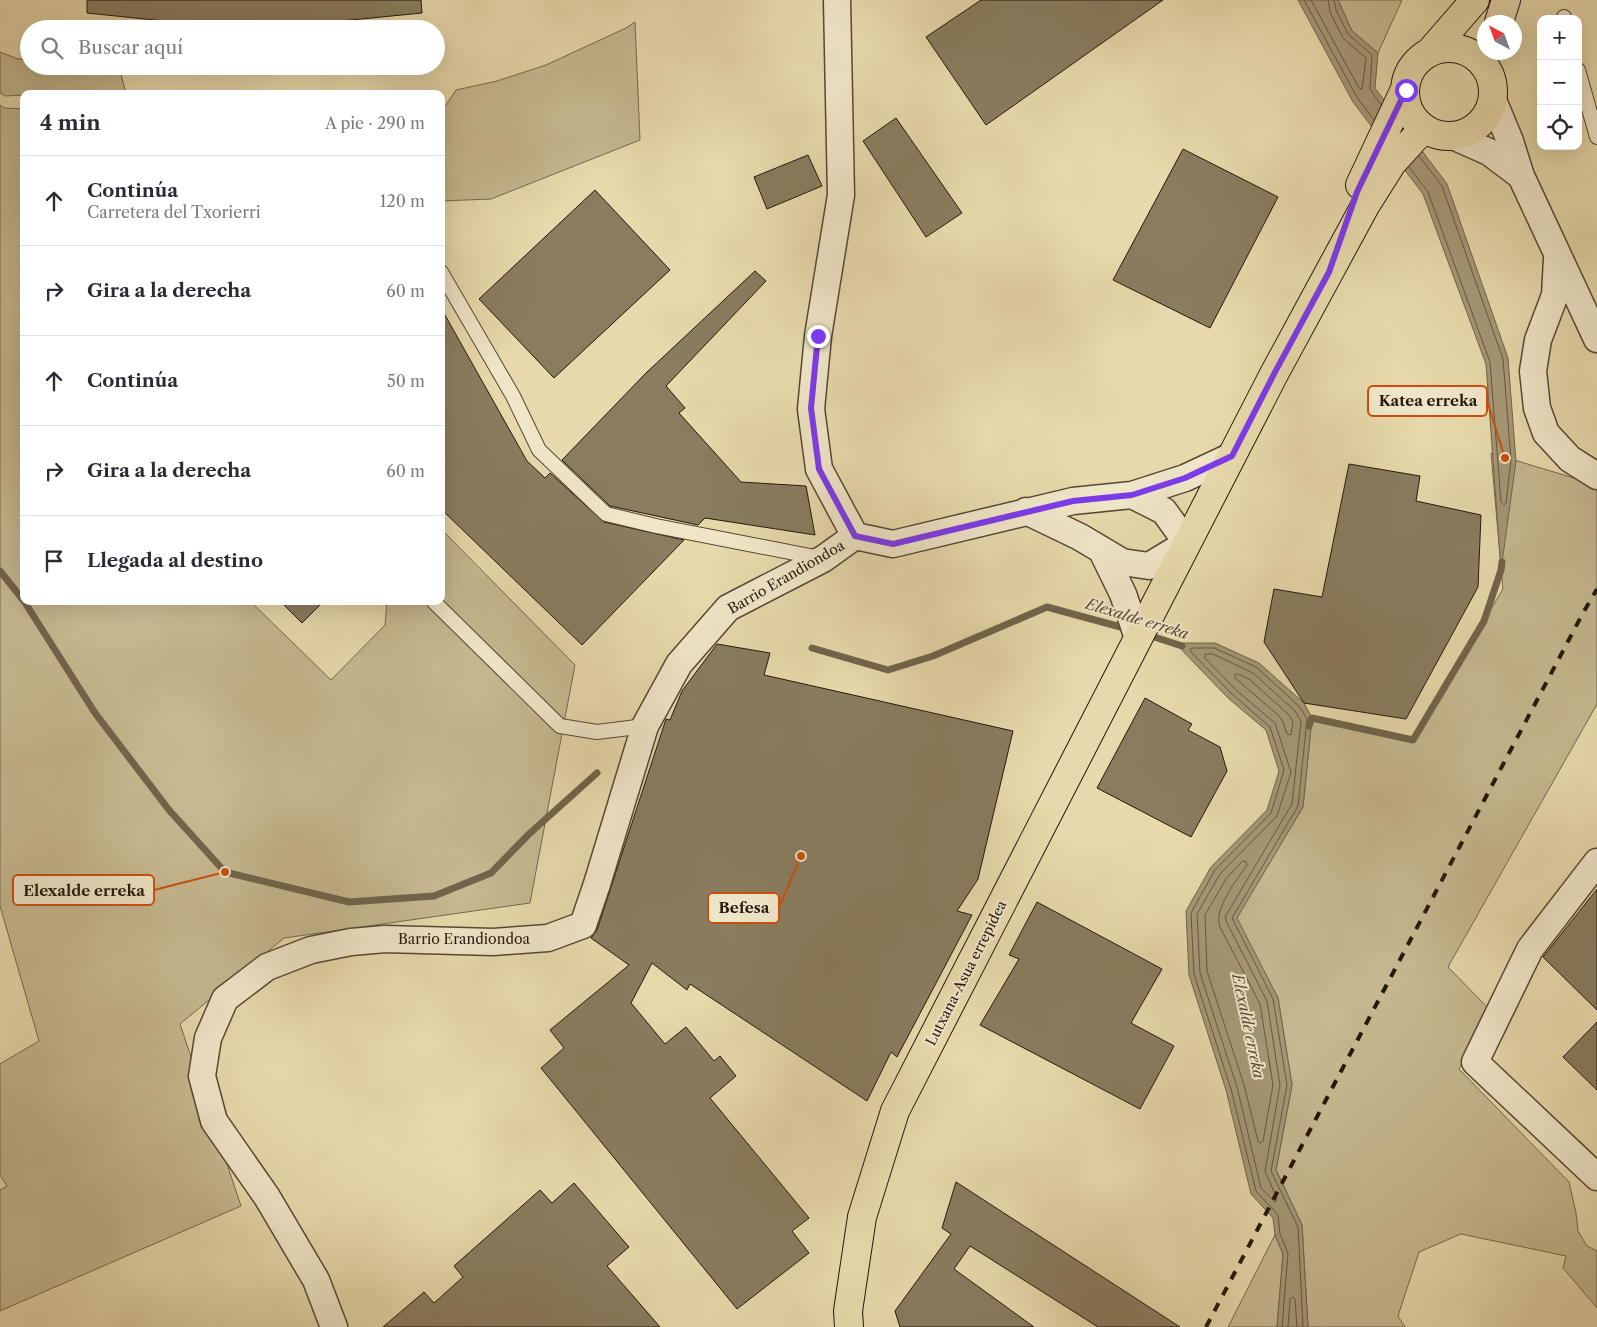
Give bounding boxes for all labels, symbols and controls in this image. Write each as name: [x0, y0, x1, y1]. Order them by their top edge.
north arrow: [1477, 15, 1522, 60]
map controls: [1537, 15, 1582, 150]
button: +: [1537, 15, 1582, 60]
search box: [20, 20, 445, 75]
icon: search: [38, 34, 66, 62]
text: Buscar aquí: [78, 36, 183, 59]
button: −: [1537, 60, 1582, 105]
route start: [1395, 79, 1418, 102]
button: locate: [1537, 105, 1582, 150]
text: 4 min: [40, 110, 101, 135]
text: A pie · 290 m: [325, 113, 425, 133]
text: Continúa: [87, 179, 178, 202]
icon: ahead: [40, 187, 68, 215]
text: 120 m: [380, 191, 425, 211]
text: Carretera del Txorierri: [87, 202, 261, 222]
icon: right: [40, 277, 68, 305]
text: Gira a la derecha: [87, 279, 251, 302]
text: 60 m: [386, 281, 425, 301]
route end: [807, 325, 830, 348]
icon: ahead: [40, 367, 68, 395]
text: Continúa: [87, 369, 178, 392]
text: 50 m: [387, 371, 425, 391]
callout: Katea erreka: [1368, 386, 1487, 416]
text: Katea erreka: [1379, 391, 1478, 410]
icon: right: [40, 457, 68, 485]
text: Gira a la derecha: [87, 459, 251, 482]
text: 60 m: [386, 461, 425, 481]
street label: Barrio Erandiondoa: [724, 536, 848, 618]
icon: arrive: [40, 547, 68, 575]
text: Llegada al destino: [87, 549, 263, 572]
water label: Elexalde erreka: [1082, 594, 1191, 643]
callout: Elexalde erreka: [13, 875, 154, 905]
text: Elexalde erreka: [23, 881, 145, 900]
callout: Befesa: [708, 893, 779, 923]
street label: Lutxana-Asua errepidea: [922, 897, 1011, 1049]
text: Befesa: [719, 898, 770, 917]
street label: Barrio Erandiondoa: [398, 930, 531, 948]
water label: Elexalde erreka: [1228, 971, 1269, 1080]

